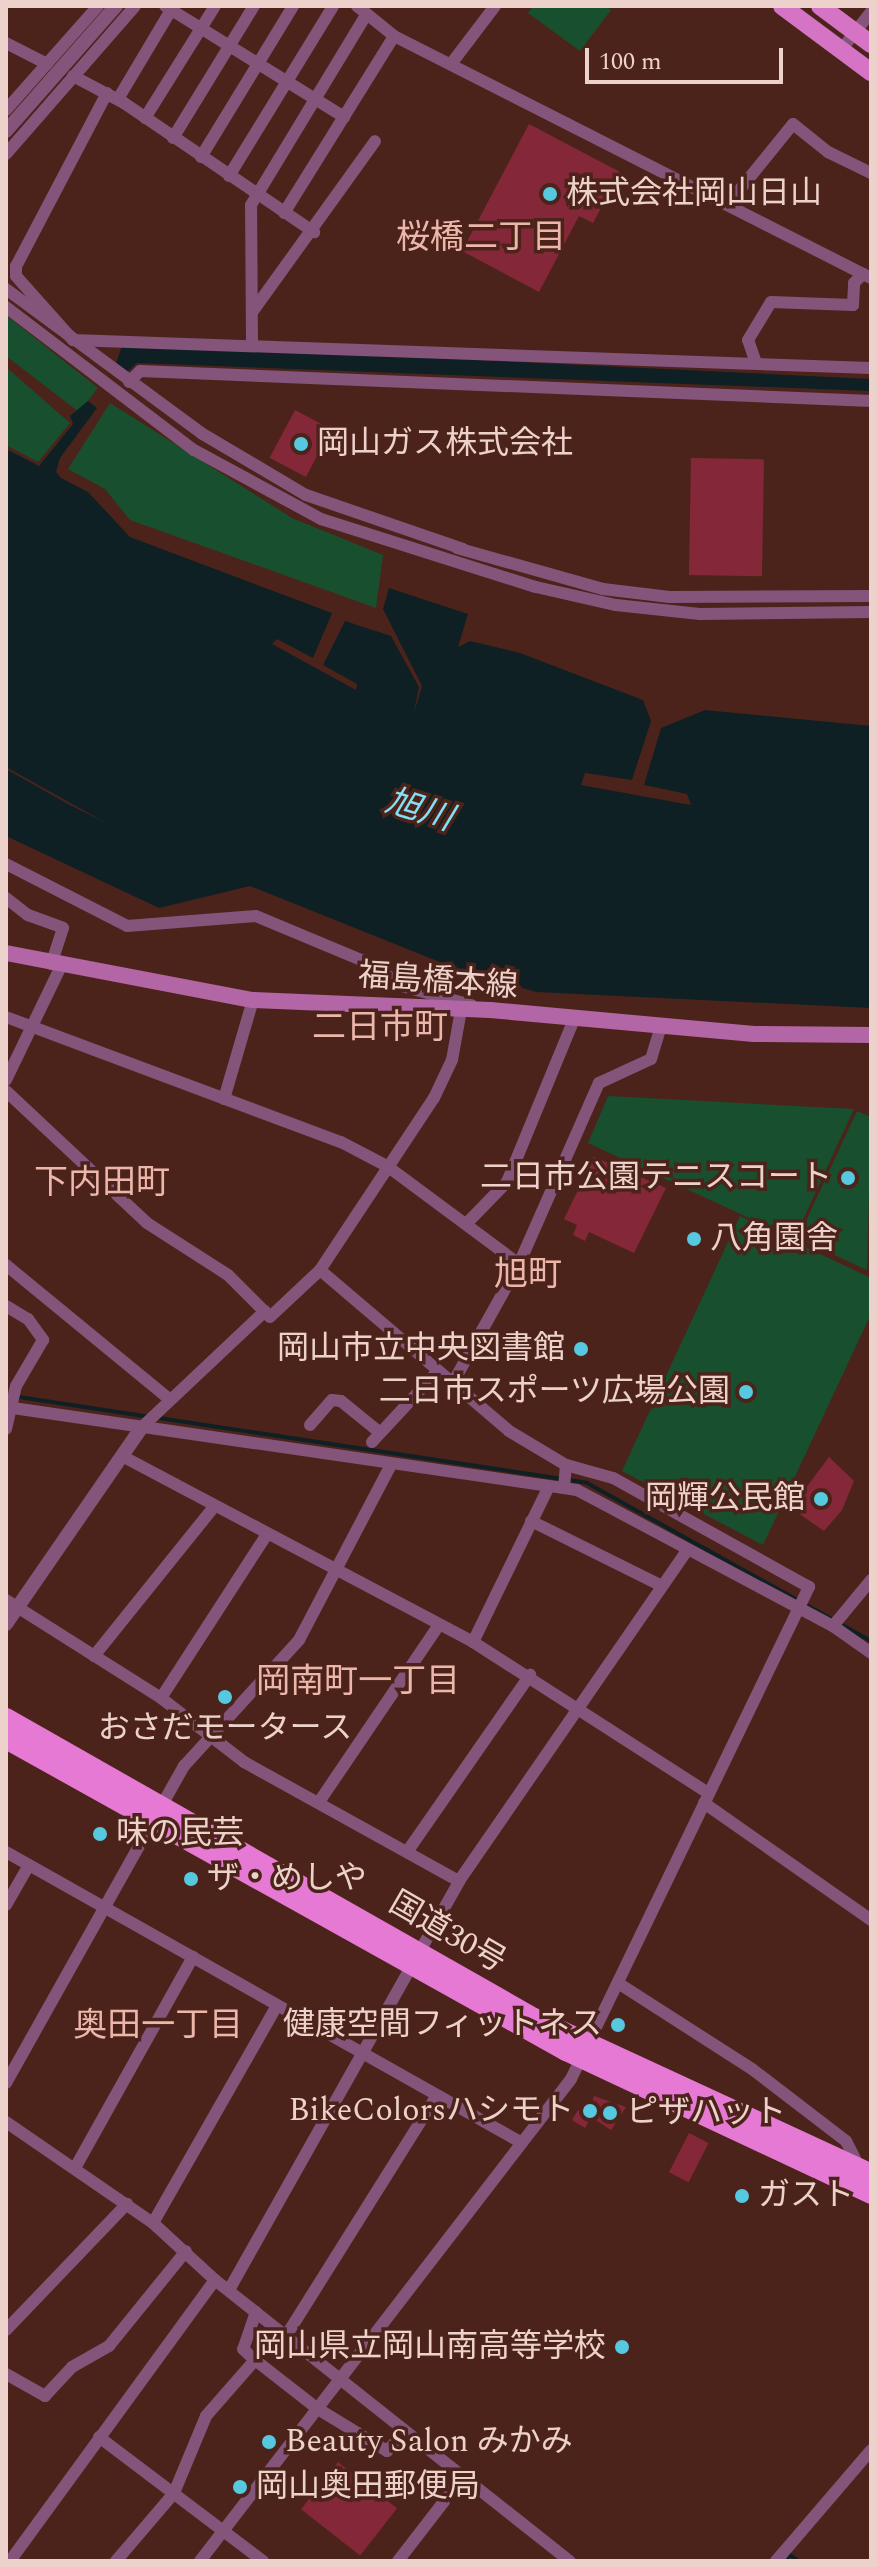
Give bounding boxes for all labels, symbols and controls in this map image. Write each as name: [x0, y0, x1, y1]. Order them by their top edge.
scale bar: [589, 32, 787, 82]
text: 100 m: [599, 44, 662, 80]
place label: 株式会社岡山日山: [566, 175, 822, 213]
marker: 株式会社岡山日山: [541, 185, 559, 203]
district label: 桜橋二丁目: [396, 219, 566, 259]
place label: 岡山ガス株式会社: [317, 425, 573, 463]
marker: 岡山ガス株式会社: [292, 435, 310, 453]
water label: 旭川: [381, 782, 457, 840]
street label: 福島橋本線: [357, 957, 519, 1007]
district label: 二日市町: [312, 1009, 448, 1049]
place label: 二日市公園テニスコート: [480, 1159, 832, 1197]
district label: 下内田町: [34, 1164, 170, 1204]
marker: 二日市公園テニスコート: [839, 1169, 857, 1187]
place label: 八角園舎: [710, 1220, 838, 1258]
marker: 八角園舎: [685, 1230, 703, 1248]
district label: 旭町: [494, 1256, 562, 1296]
place label: 岡山市立中央図書館: [277, 1330, 565, 1368]
marker: 岡山市立中央図書館: [572, 1340, 590, 1358]
place label: 二日市スポーツ広場公園: [378, 1373, 730, 1411]
marker: 二日市スポーツ広場公園: [737, 1383, 755, 1401]
place label: 岡輝公民館: [645, 1480, 805, 1518]
marker: 岡輝公民館: [812, 1490, 830, 1508]
district label: 岡南町一丁目: [256, 1663, 460, 1703]
marker: おさだモータース: [216, 1688, 234, 1706]
place label: おさだモータース: [97, 1710, 353, 1748]
place label: 味の民芸: [116, 1815, 244, 1853]
marker: 味の民芸: [91, 1825, 109, 1843]
place label: ザ・めしや: [207, 1860, 367, 1898]
marker: ザ・めしや: [182, 1870, 200, 1888]
street label: 国道30号: [382, 1884, 512, 1982]
place label: 健康空間フィットネス: [282, 2006, 602, 2044]
district label: 奥田一丁目: [73, 2007, 243, 2047]
marker: 健康空間フィットネス: [609, 2016, 627, 2034]
place label: BikeColorsハシモト: [288, 2092, 574, 2130]
place label: ピザハット: [626, 2094, 786, 2132]
marker: BikeColorsハシモト: [581, 2102, 599, 2120]
marker: ピザハット: [601, 2104, 619, 2122]
place label: ガスト: [758, 2177, 854, 2215]
marker: ガスト: [733, 2187, 751, 2205]
place label: 岡山県立岡山南高等学校: [254, 2328, 606, 2366]
marker: 岡山県立岡山南高等学校: [613, 2338, 631, 2356]
place label: Beauty Salon みかみ: [285, 2423, 573, 2461]
marker: Beauty Salon みかみ: [260, 2433, 278, 2451]
place label: 岡山奥田郵便局: [256, 2468, 480, 2506]
marker: 岡山奥田郵便局: [231, 2478, 249, 2496]

